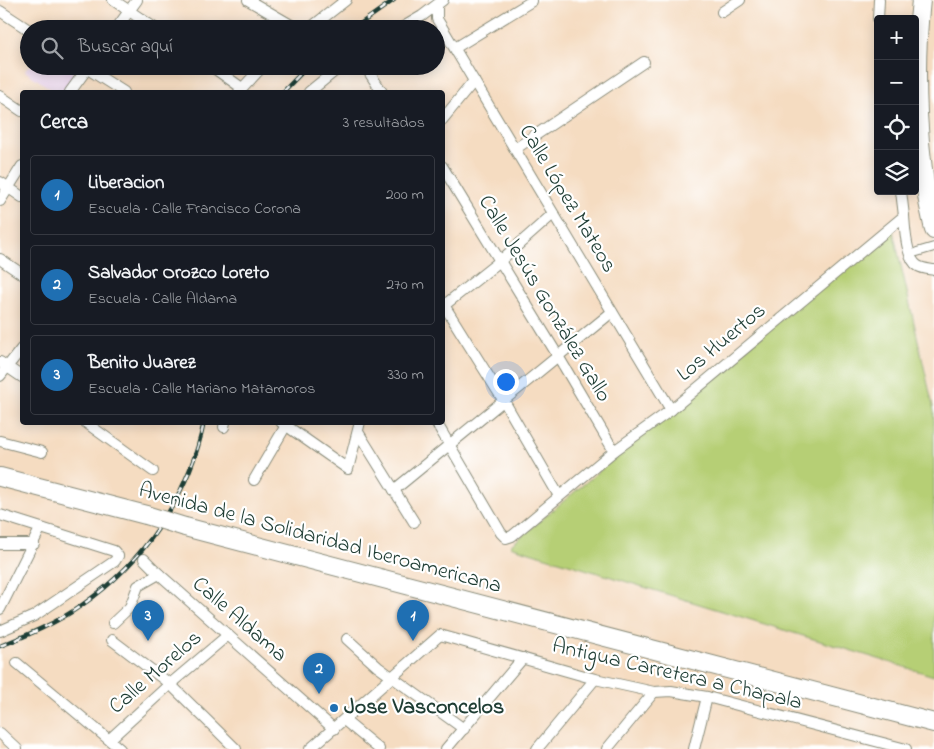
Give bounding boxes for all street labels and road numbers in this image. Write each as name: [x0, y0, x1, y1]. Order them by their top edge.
street label: Calle López Mateos: [510, 119, 624, 279]
street label: Calle Jesús González Gallo: [469, 189, 619, 409]
street label: Los Huertos: [670, 296, 774, 390]
street label: Avenida de la Solidaridad Iberoamericana: [135, 475, 505, 603]
street label: Calle Aldama: [184, 569, 294, 671]
street label: Calle Morelos: [102, 623, 210, 723]
street label: Antigua Carretera a Chapala: [549, 631, 805, 720]

